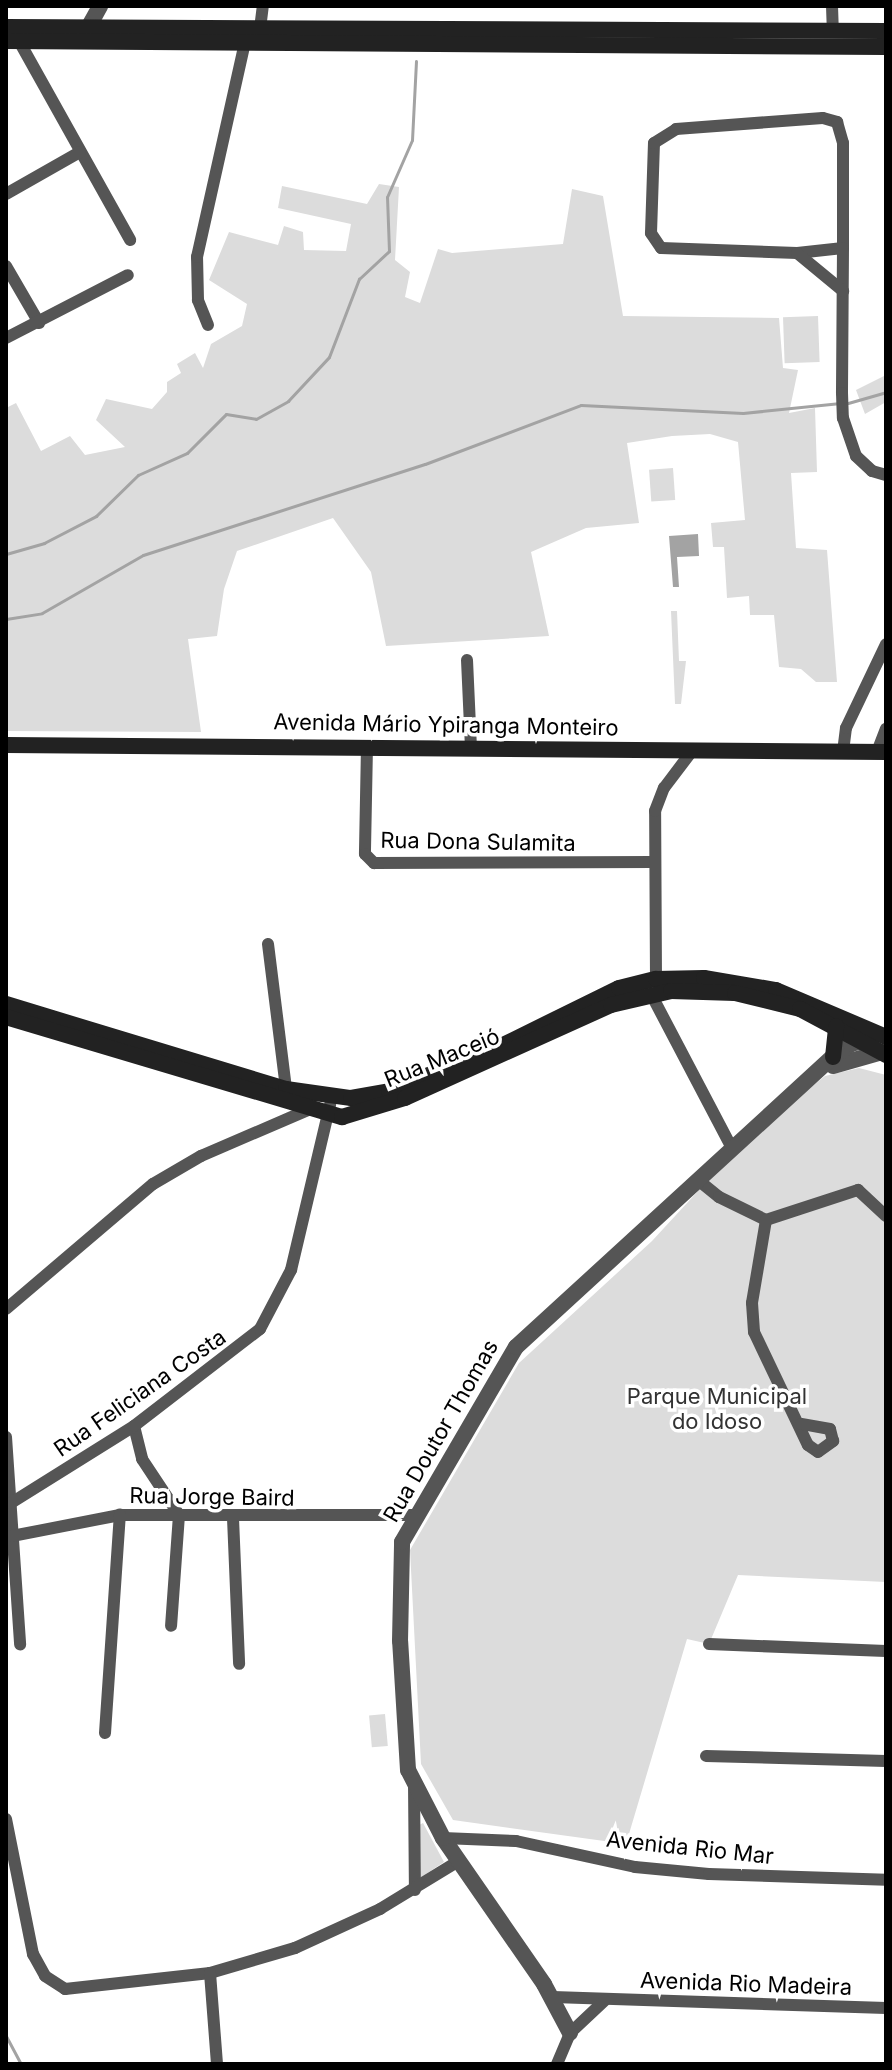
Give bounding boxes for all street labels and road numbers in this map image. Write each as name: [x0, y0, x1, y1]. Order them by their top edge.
street label: Avenida Mário Ypiranga Monteiro: [273, 709, 619, 741]
street label: Rua Dona Sulamita: [380, 827, 576, 857]
street label: Rua Maceió: [381, 1023, 503, 1093]
street label: Rua Feliciana Costa: [49, 1324, 231, 1462]
street label: Rua Doutor Thomas: [378, 1335, 504, 1527]
street label: Rua Jorge Baird: [129, 1482, 295, 1512]
street label: Avenida Rio Mar: [605, 1826, 775, 1870]
street label: Avenida Rio Madeira: [640, 1967, 852, 2001]

